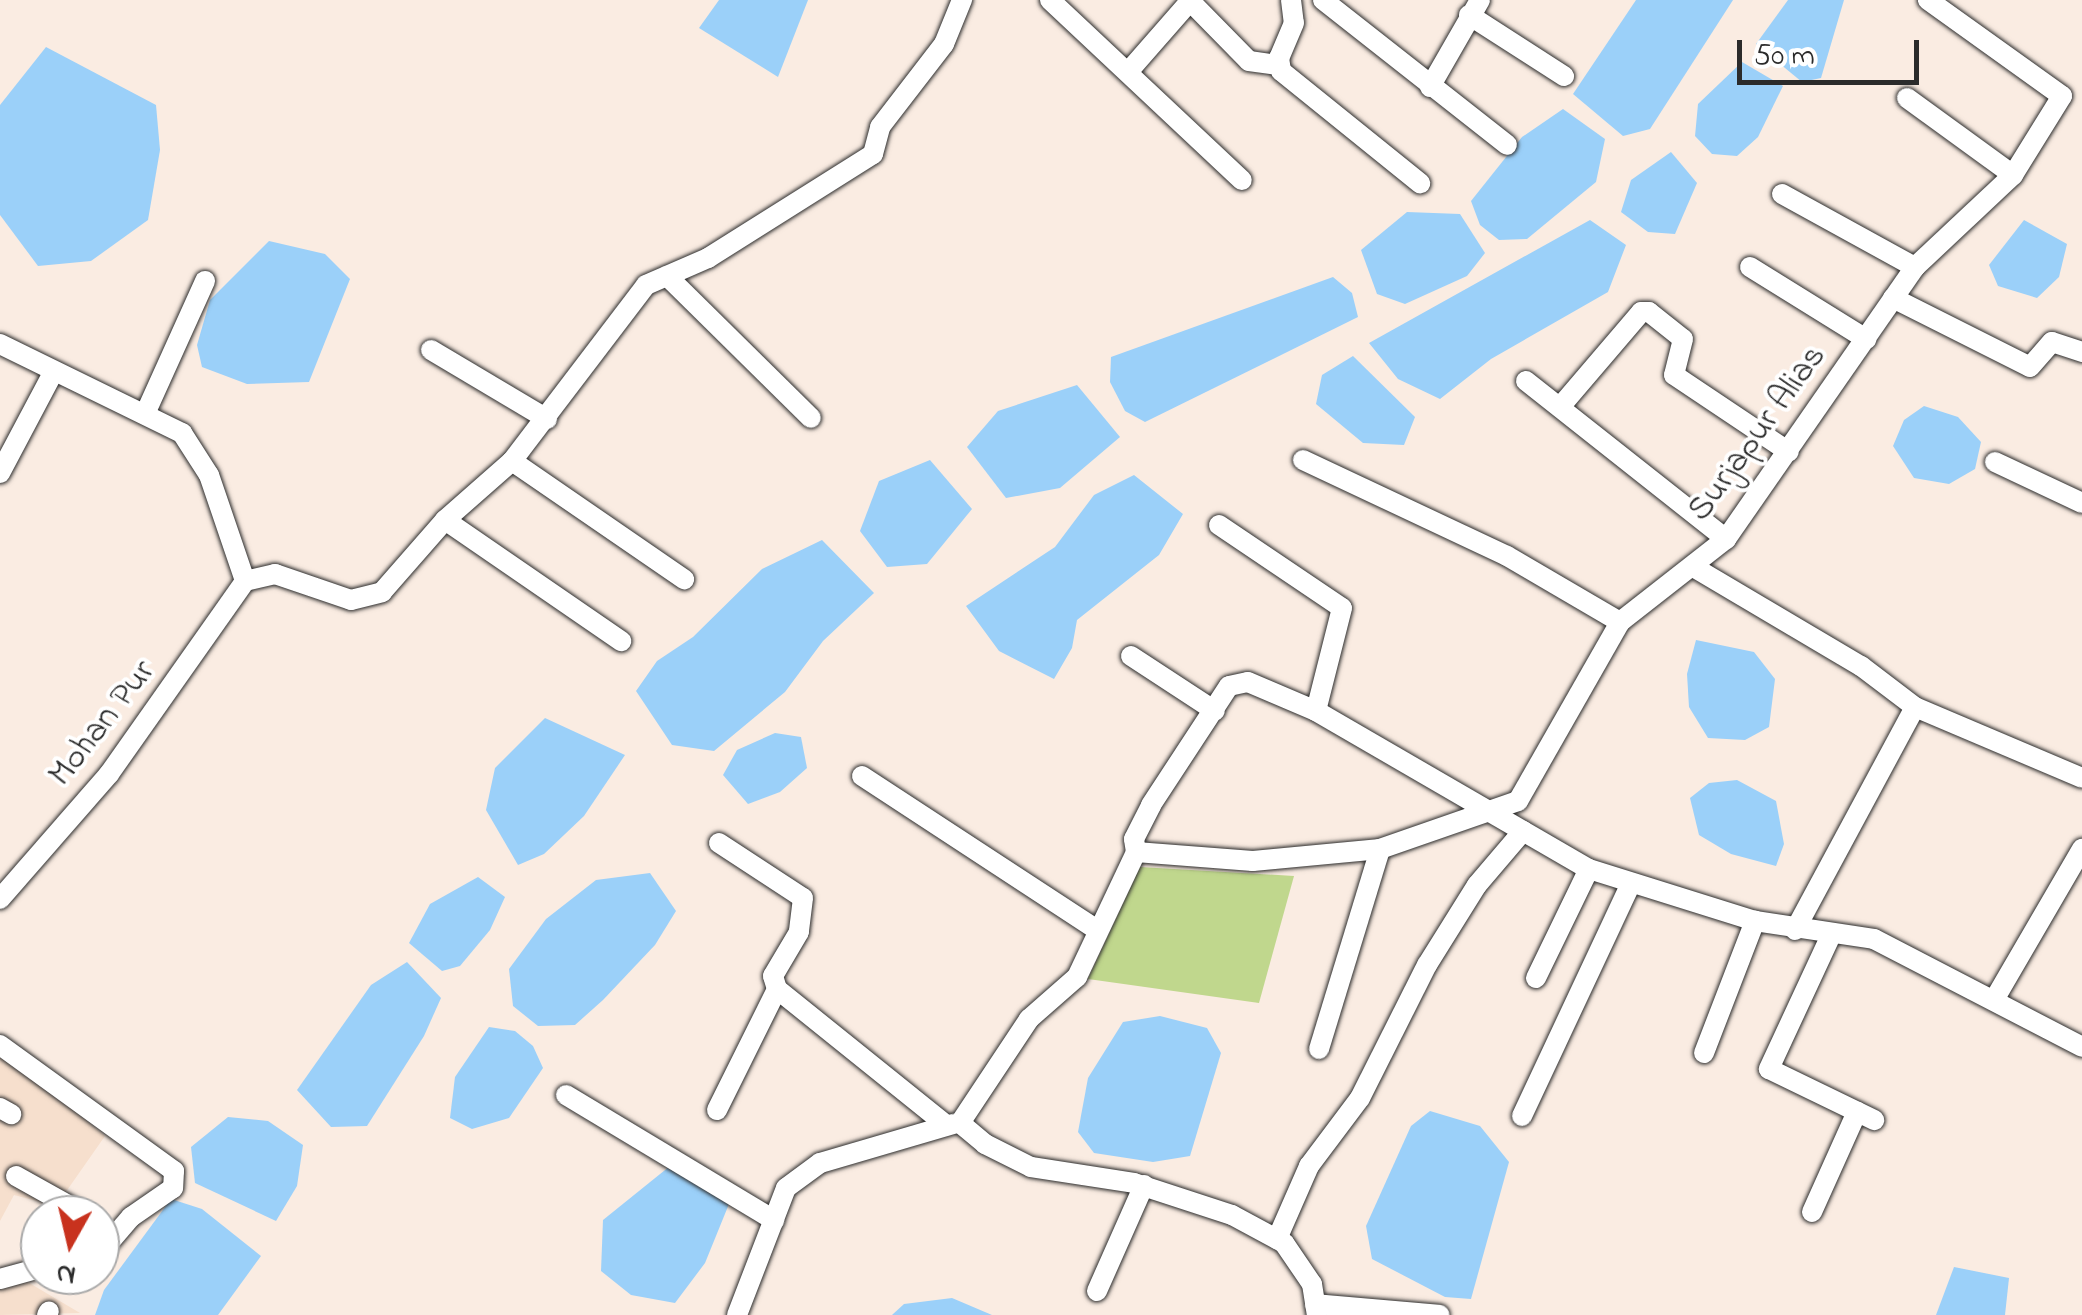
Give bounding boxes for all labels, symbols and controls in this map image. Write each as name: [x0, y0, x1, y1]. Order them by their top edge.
scale bar: [1742, 20, 1924, 82]
text: 50 m: [1754, 35, 1815, 79]
street label: Surjapur Alias: [1680, 337, 1836, 531]
street label: Mohan Pur: [41, 652, 165, 796]
north arrow: [20, 1195, 120, 1295]
text: N: [54, 1252, 78, 1295]

